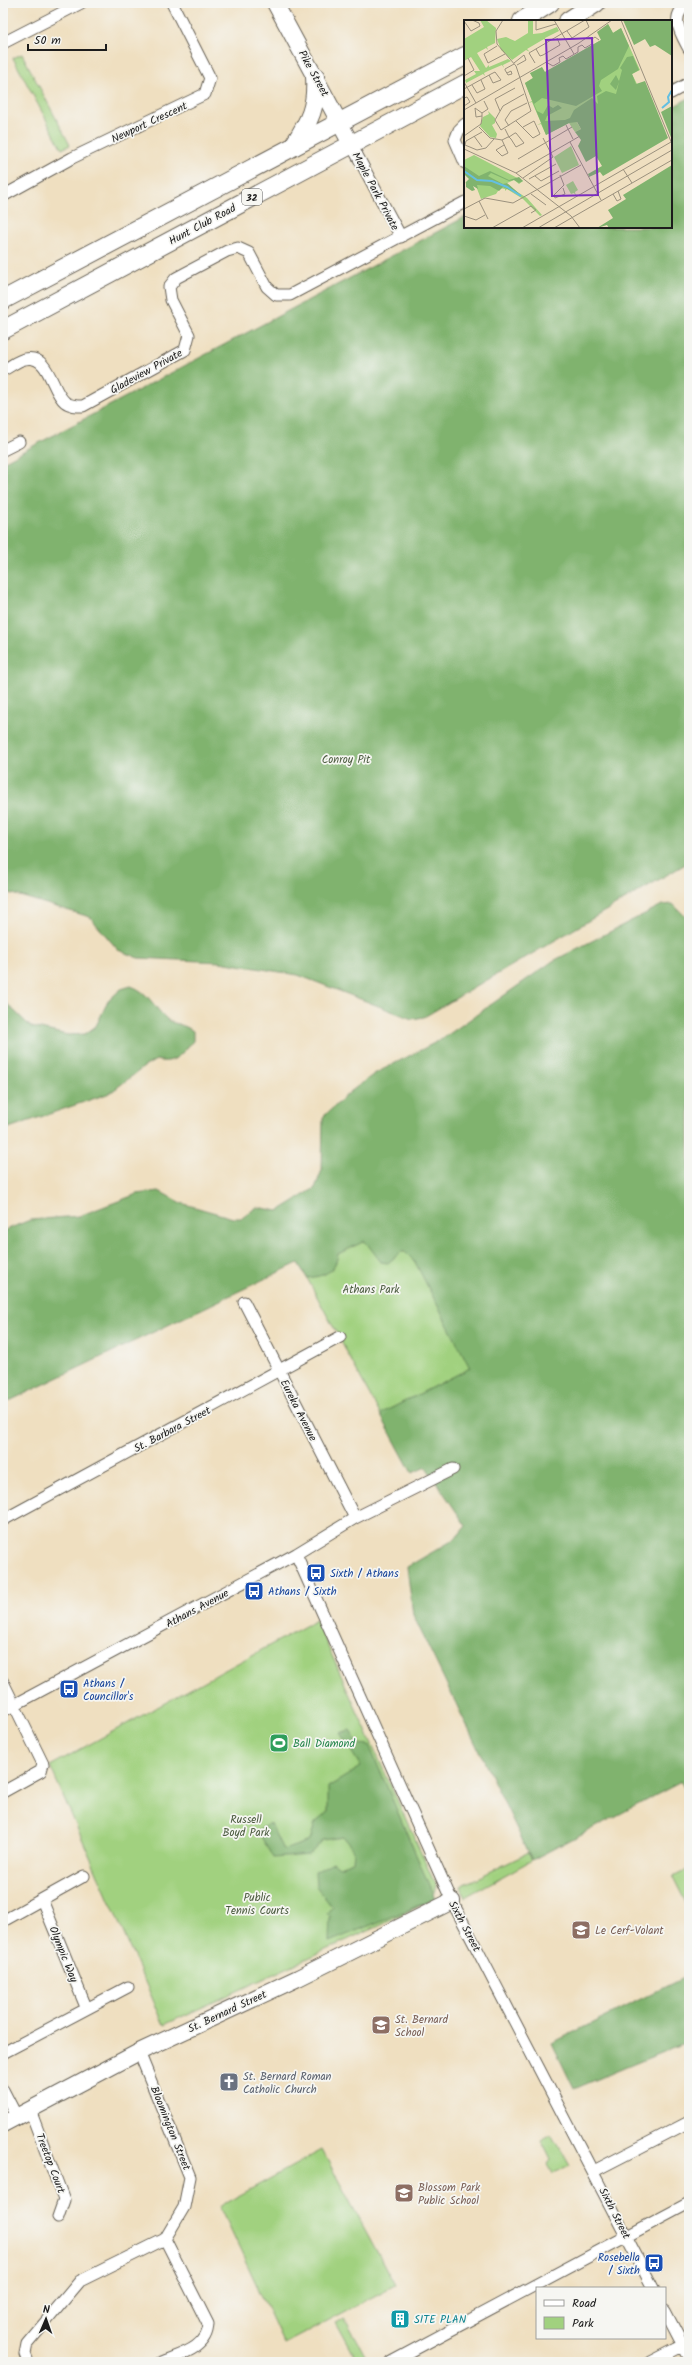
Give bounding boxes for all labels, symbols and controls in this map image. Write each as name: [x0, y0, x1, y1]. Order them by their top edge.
inset map: [464, 20, 672, 228]
scale bar: [28, 26, 106, 52]
text: 50 m: [34, 31, 61, 50]
street label: Pike Street: [293, 47, 334, 101]
street label: Newport Crescent: [108, 97, 191, 148]
street label: Maple Park Private: [347, 149, 403, 234]
road number: 32: [242, 189, 262, 205]
street label: Hunt Club Road: [166, 199, 240, 250]
street label: Gladeview Private: [107, 345, 186, 399]
park label: Conroy Pit: [322, 751, 371, 769]
park label: Athans Park: [343, 1281, 400, 1299]
street label: Eureka Avenue: [275, 1376, 321, 1445]
street label: St. Barbara Street: [131, 1402, 215, 1458]
bus stop icon: Sixth / Athans: [305, 1562, 327, 1584]
place label: Sixth / Athans: [330, 1565, 399, 1583]
bus stop icon: Athans / Sixth: [243, 1580, 265, 1602]
place label: Athans / Sixth: [268, 1583, 337, 1601]
street label: Athans Avenue: [163, 1585, 232, 1633]
place label: Athans / Councillor's: [83, 1675, 134, 1706]
bus stop icon: Athans / Councillor's: [58, 1678, 80, 1700]
sports icon: Ball Diamond: [268, 1732, 290, 1754]
place label: Ball Diamond: [293, 1735, 355, 1753]
park label: Russell Boyd Park: [223, 1811, 270, 1842]
park label: Public Tennis Courts: [225, 1889, 289, 1920]
street label: Sixth Street: [443, 1898, 485, 1956]
school or university icon: Le Cerf-Volant: [570, 1919, 592, 1941]
place label: Le Cerf-Volant: [595, 1922, 664, 1940]
street label: Olympic Way: [44, 1923, 83, 1986]
street label: St. Bernard Street: [185, 1985, 270, 2038]
place label: St. Bernard School: [395, 2011, 448, 2042]
school or university icon: St. Bernard School: [370, 2014, 392, 2036]
place label: St. Bernard Roman Catholic Church: [243, 2068, 332, 2099]
church icon: St. Bernard Roman Catholic Church: [218, 2071, 240, 2093]
street label: Bloomington Street: [145, 2083, 195, 2174]
street label: Treetop Court: [30, 2131, 70, 2197]
place label: Blossom Park Public School: [418, 2179, 481, 2210]
school or university icon: Blossom Park Public School: [393, 2182, 415, 2204]
street label: Sixth Street: [593, 2185, 635, 2243]
place label: Rosebella / Sixth: [598, 2249, 640, 2280]
bus stop icon: Rosebella / Sixth: [643, 2252, 665, 2274]
legend: [536, 2287, 666, 2339]
text: Road: [572, 2294, 597, 2313]
north arrow: [26, 2299, 66, 2339]
text: N: [43, 2301, 50, 2319]
building icon: SITE PLAN: [389, 2308, 411, 2330]
place label: SITE PLAN: [414, 2311, 467, 2329]
text: Park: [572, 2314, 594, 2333]

